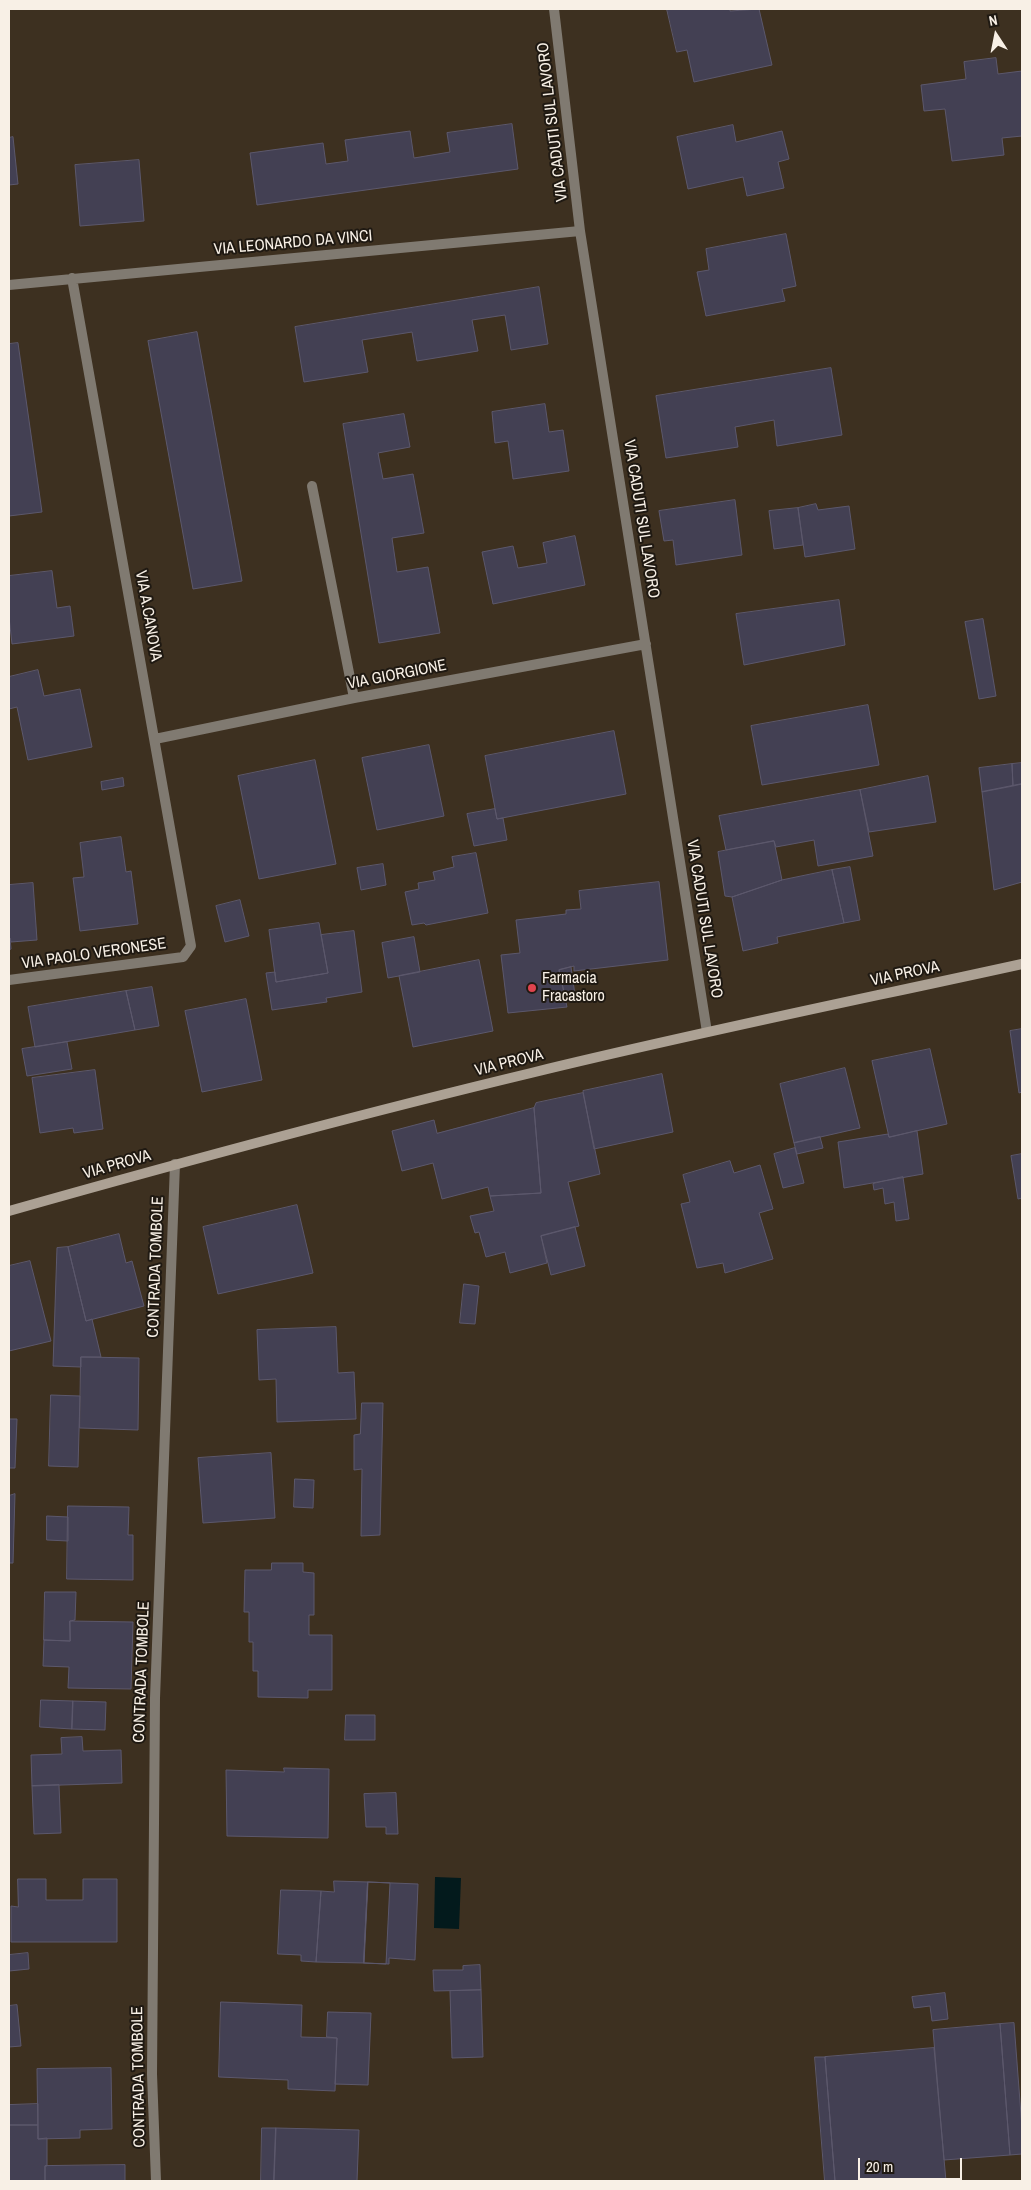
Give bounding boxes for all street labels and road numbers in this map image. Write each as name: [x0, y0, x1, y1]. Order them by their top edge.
street label: VIA CADUTI SUL LAVORO: [534, 41, 572, 203]
street label: VIA LEONARDO DA VINCI: [213, 227, 373, 259]
street label: VIA CADUTI SUL LAVORO: [619, 438, 663, 600]
street label: VIA A.CANOVA: [131, 569, 165, 663]
street label: VIA GIORGIONE: [346, 656, 448, 694]
street label: VIA CADUTI SUL LAVORO: [682, 838, 726, 1000]
street label: VIA PAOLO VERONESE: [21, 934, 167, 974]
street label: VIA PROVA: [869, 957, 941, 991]
street label: VIA PROVA: [473, 1045, 545, 1081]
street label: VIA PROVA: [81, 1146, 153, 1184]
street label: CONTRADA TOMBOLE: [144, 1196, 168, 1338]
street label: CONTRADA TOMBOLE: [130, 1601, 154, 1743]
street label: CONTRADA TOMBOLE: [128, 2006, 150, 2148]

